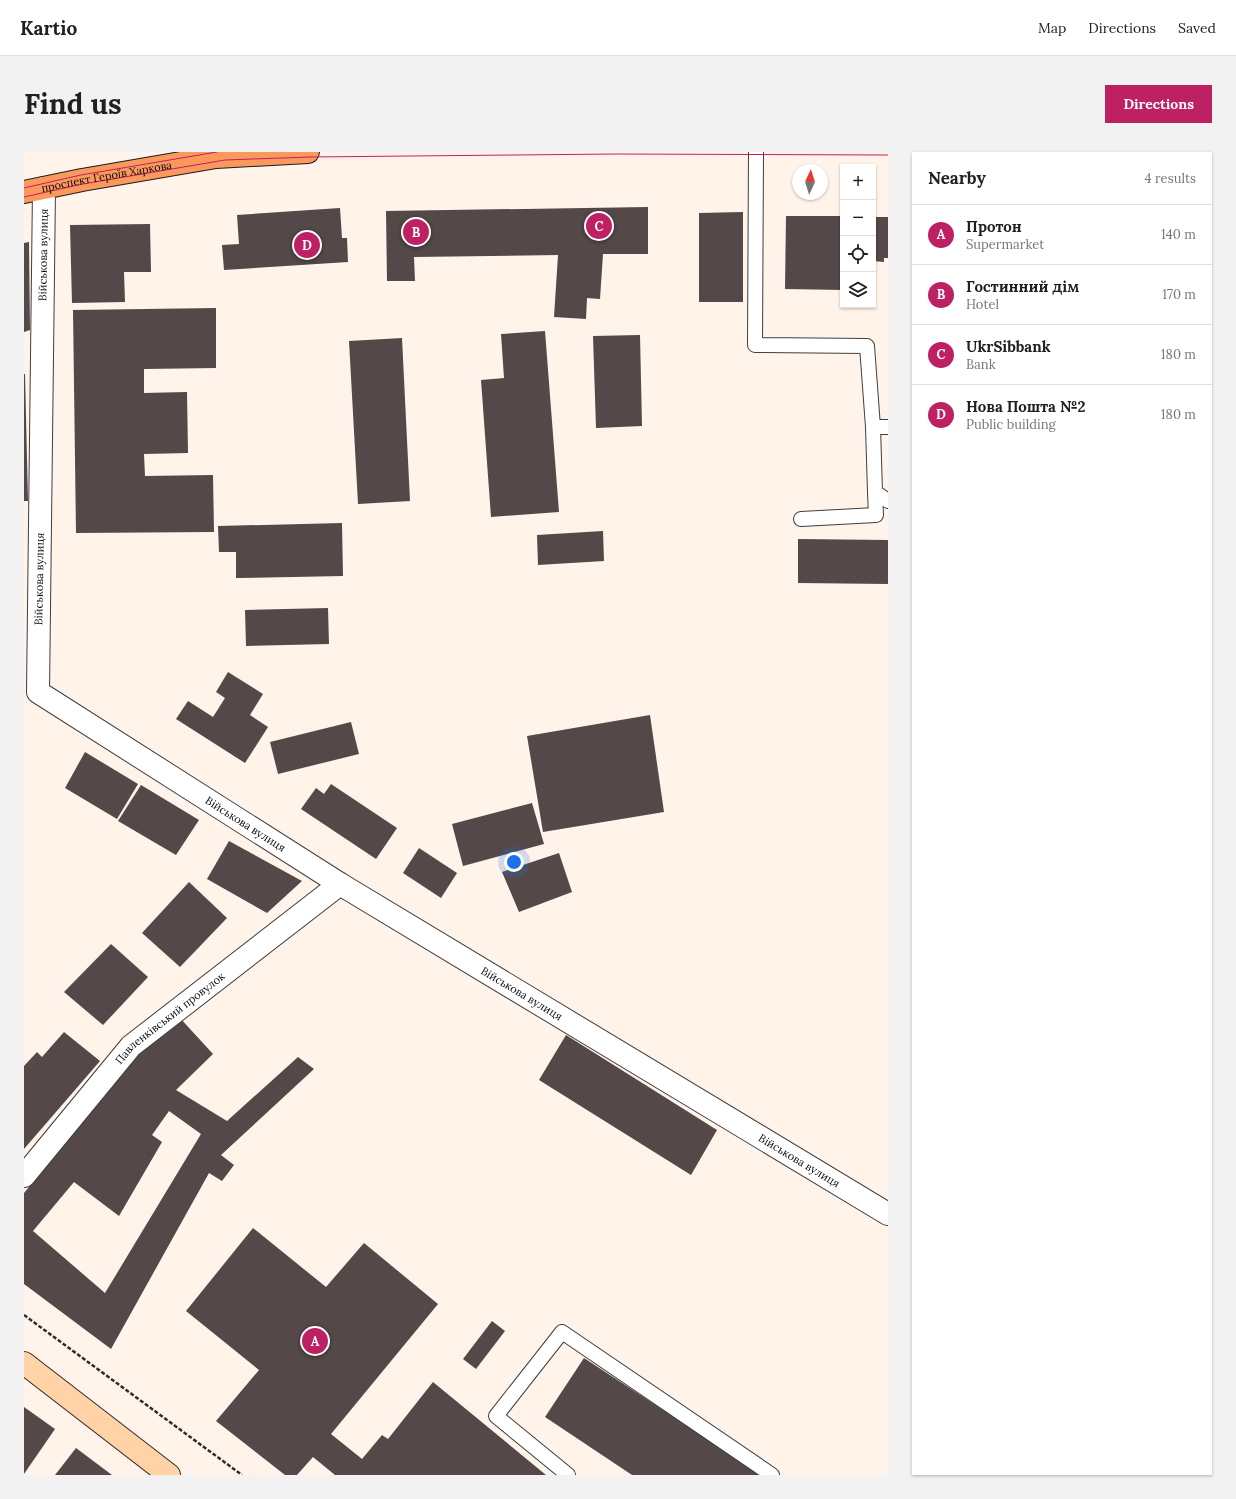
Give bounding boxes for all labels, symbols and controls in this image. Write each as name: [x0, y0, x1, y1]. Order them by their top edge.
text: Kartio: [20, 16, 77, 40]
text: Map: [1038, 19, 1066, 37]
text: Directions: [1088, 19, 1156, 37]
text: Saved: [1178, 19, 1216, 37]
button: Directions: [1105, 85, 1212, 123]
text: Find us: [24, 86, 122, 122]
street label: проспект Героїв Харкова: [40, 158, 173, 195]
north arrow: [792, 164, 828, 200]
map controls: [840, 164, 876, 308]
button: +: [840, 164, 876, 200]
text: Nearby: [928, 167, 986, 189]
text: 4 results: [1145, 170, 1196, 187]
button: −: [840, 200, 876, 236]
street label: Військова вулиця: [35, 209, 51, 301]
pin: C: [586, 211, 612, 241]
pin: B: [403, 217, 429, 247]
text: Протон: [966, 217, 1022, 236]
text: A: [937, 226, 945, 243]
text: 140 m: [1161, 226, 1196, 243]
pin: D: [294, 230, 320, 260]
button: locate: [840, 236, 876, 272]
text: Supermarket: [966, 236, 1044, 253]
button: layers: [840, 272, 876, 308]
text: Гостинний дім: [966, 277, 1079, 296]
text: B: [937, 286, 945, 303]
text: 170 m: [1162, 286, 1196, 303]
text: Hotel: [966, 296, 999, 313]
text: UkrSibbank: [966, 337, 1051, 356]
text: C: [937, 346, 945, 363]
text: 180 m: [1161, 346, 1196, 363]
text: Bank: [966, 356, 996, 373]
text: Нова Пошта №2: [966, 397, 1086, 416]
text: D: [936, 406, 946, 423]
text: 180 m: [1161, 406, 1196, 423]
text: Public building: [966, 416, 1056, 433]
street label: Військова вулиця: [31, 533, 47, 625]
street label: Військова вулиця: [203, 793, 288, 855]
your location: [504, 852, 524, 872]
street label: Військова вулиця: [478, 964, 565, 1023]
street label: Павленківський провулок: [112, 969, 228, 1067]
street label: Військова вулиця: [756, 1131, 843, 1190]
pin: A: [302, 1326, 328, 1356]

